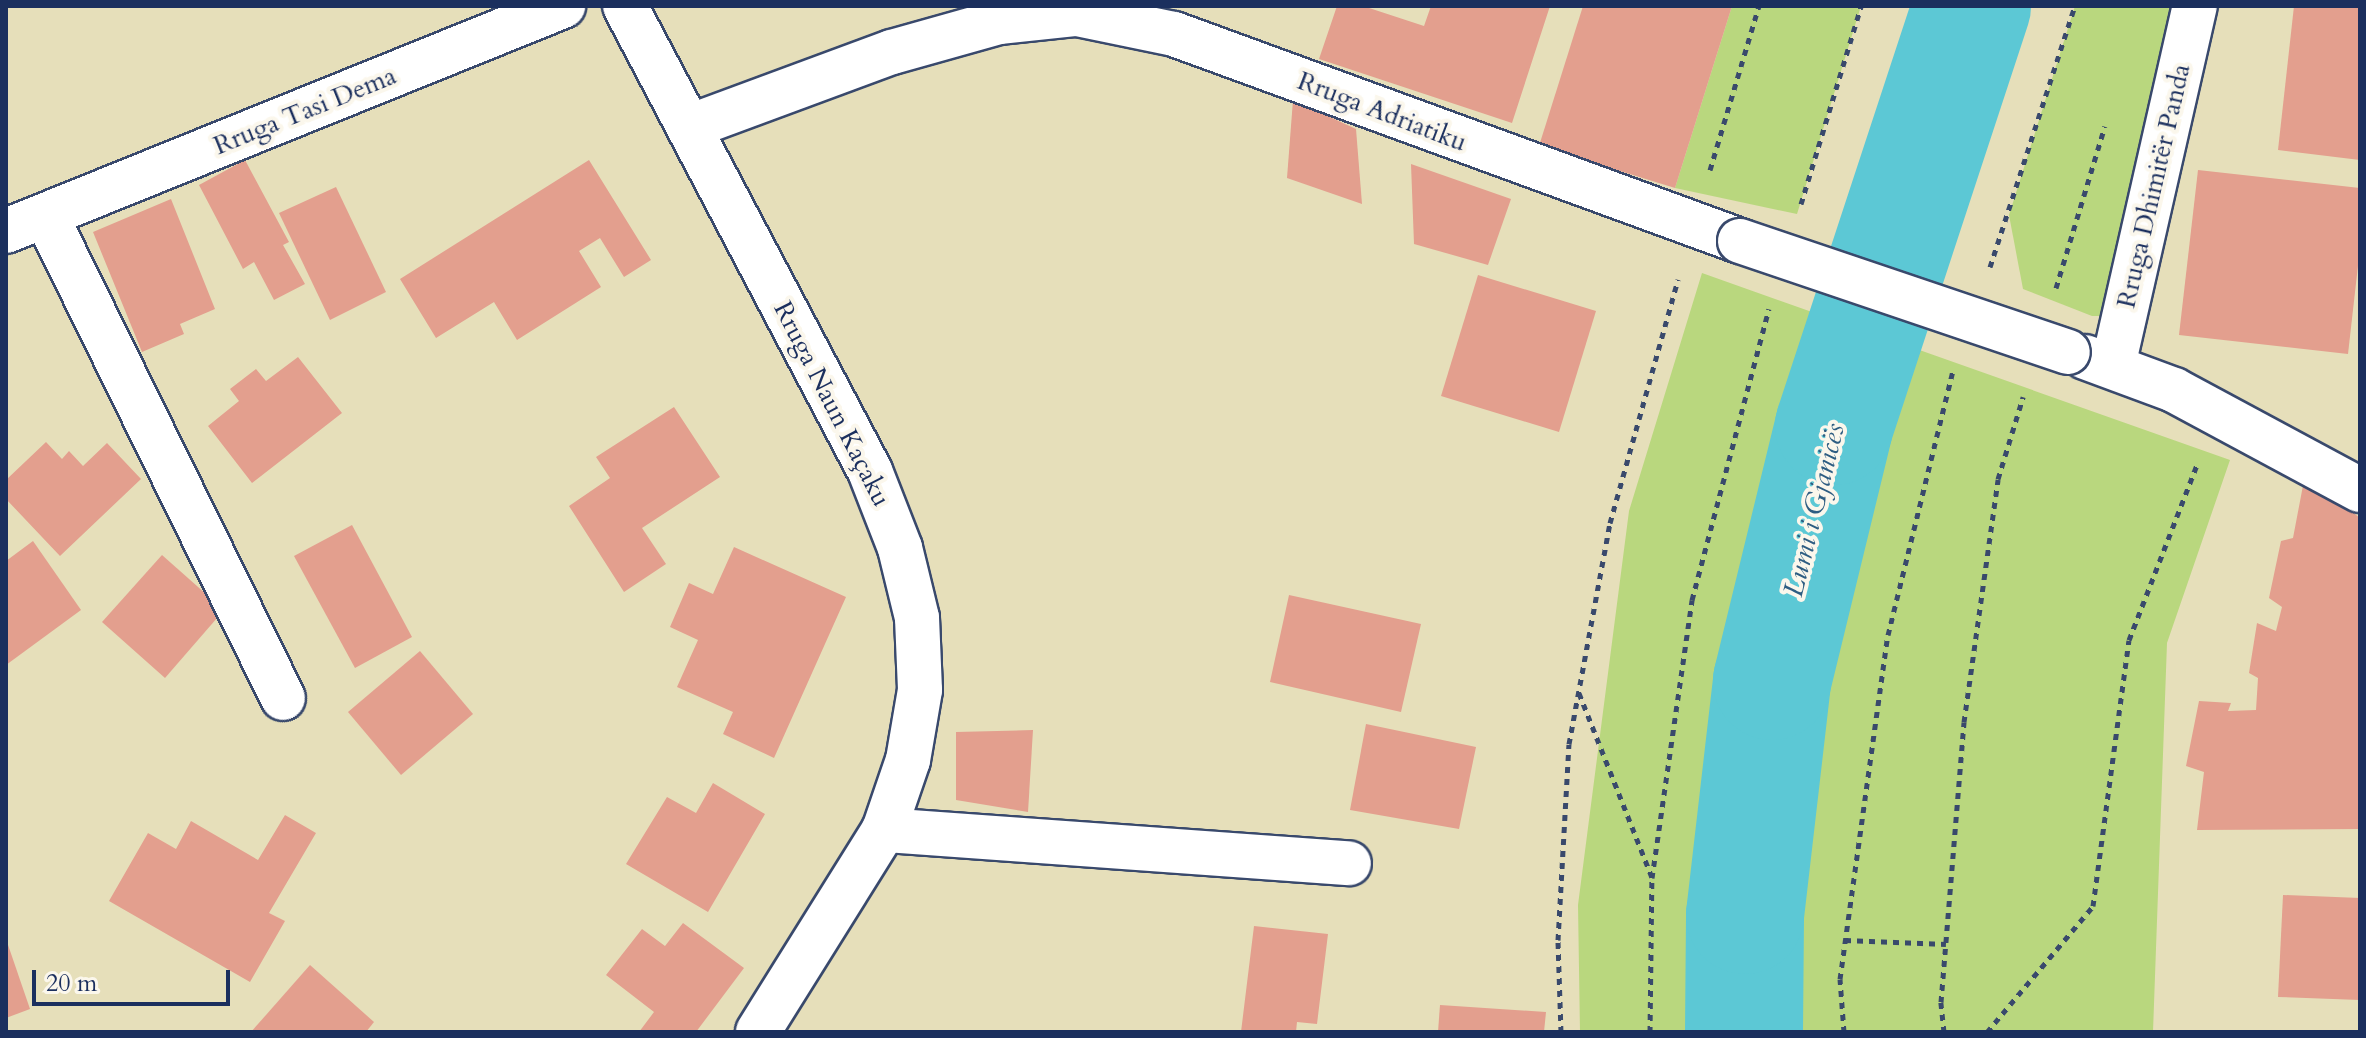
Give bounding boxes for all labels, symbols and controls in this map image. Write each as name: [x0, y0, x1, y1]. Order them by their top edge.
street label: Rruga Tasi Dema: [209, 60, 401, 162]
street label: Rruga Dhimitër Panda: [2111, 61, 2197, 311]
street label: Rruga Adriatiku: [1293, 65, 1471, 159]
street label: Rruga Naun Kaçaku: [767, 296, 897, 512]
water label: Lumi i Gjanicës: [1776, 420, 1852, 600]
scale bar: [36, 954, 234, 1004]
text: 20 m: [46, 967, 97, 1000]

